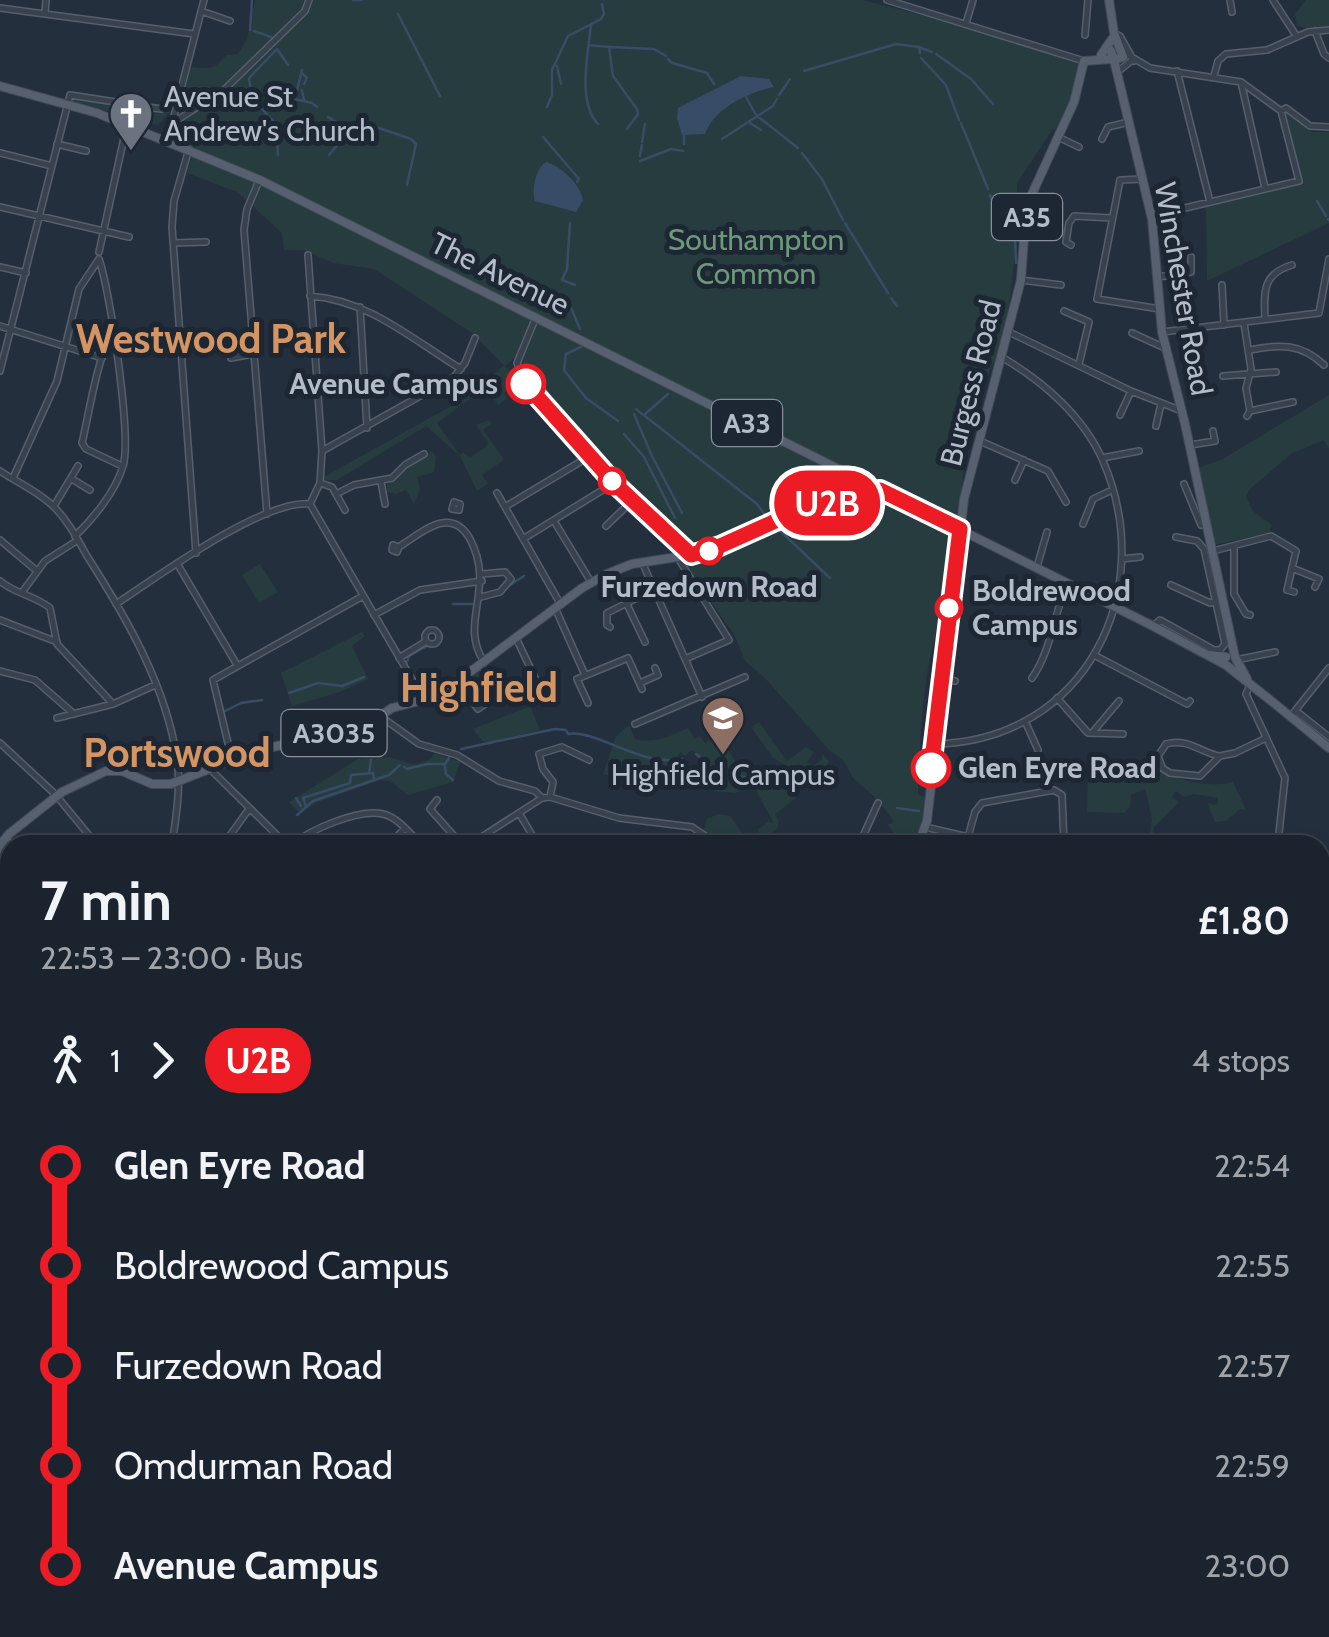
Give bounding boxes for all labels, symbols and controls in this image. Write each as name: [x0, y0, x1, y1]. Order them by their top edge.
place label: Avenue St Andrew's Church: [164, 78, 376, 149]
church icon: Avenue St Andrew's Church: [108, 91, 154, 152]
street label: Winchester Road: [1147, 180, 1220, 398]
road number: A35: [992, 194, 1062, 240]
park label: Southampton Common: [668, 221, 844, 292]
street label: The Avenue: [425, 224, 575, 323]
street label: Burgess Road: [932, 296, 1009, 470]
district label: Westwood Park: [76, 314, 347, 363]
place label: Avenue Campus: [289, 365, 498, 402]
marker: Avenue Campus: [507, 365, 545, 403]
road number: A33: [712, 400, 782, 446]
unlabelled marker: [599, 468, 625, 494]
line badge: U2B: [770, 470, 884, 536]
text: U2B: [794, 482, 860, 525]
marker: Furzedown Road: [696, 538, 722, 564]
place label: Furzedown Road: [600, 568, 818, 605]
place label: Boldrewood Campus: [972, 572, 1131, 643]
marker: Boldrewood Campus: [936, 595, 962, 621]
district label: Highfield: [400, 663, 558, 712]
school or university icon: Highfield Campus: [700, 695, 746, 756]
road number: A3035: [282, 710, 386, 756]
district label: Portswood: [83, 728, 271, 777]
marker: Glen Eyre Road: [912, 749, 950, 787]
place label: Glen Eyre Road: [958, 749, 1157, 786]
place label: Highfield Campus: [611, 756, 835, 793]
text: 7 min: [40, 867, 172, 934]
text: £1.80: [1198, 897, 1290, 944]
text: 22:53 – 23:00 · Bus: [40, 938, 303, 977]
icon: walk: [40, 1033, 95, 1088]
icon: forward: [135, 1033, 190, 1088]
text: U2B: [225, 1039, 291, 1082]
text: 1: [110, 1041, 120, 1080]
text: 4 stops: [1192, 1041, 1290, 1080]
text: Glen Eyre Road: [114, 1142, 366, 1189]
text: 22:54: [1214, 1146, 1290, 1185]
text: Boldrewood Campus: [114, 1242, 449, 1289]
text: 22:55: [1215, 1246, 1290, 1285]
text: Furzedown Road: [114, 1342, 383, 1389]
text: 22:57: [1216, 1346, 1290, 1385]
text: Omdurman Road: [114, 1442, 393, 1489]
text: 22:59: [1214, 1446, 1290, 1485]
text: Avenue Campus: [114, 1542, 378, 1589]
text: 23:00: [1205, 1546, 1290, 1585]

